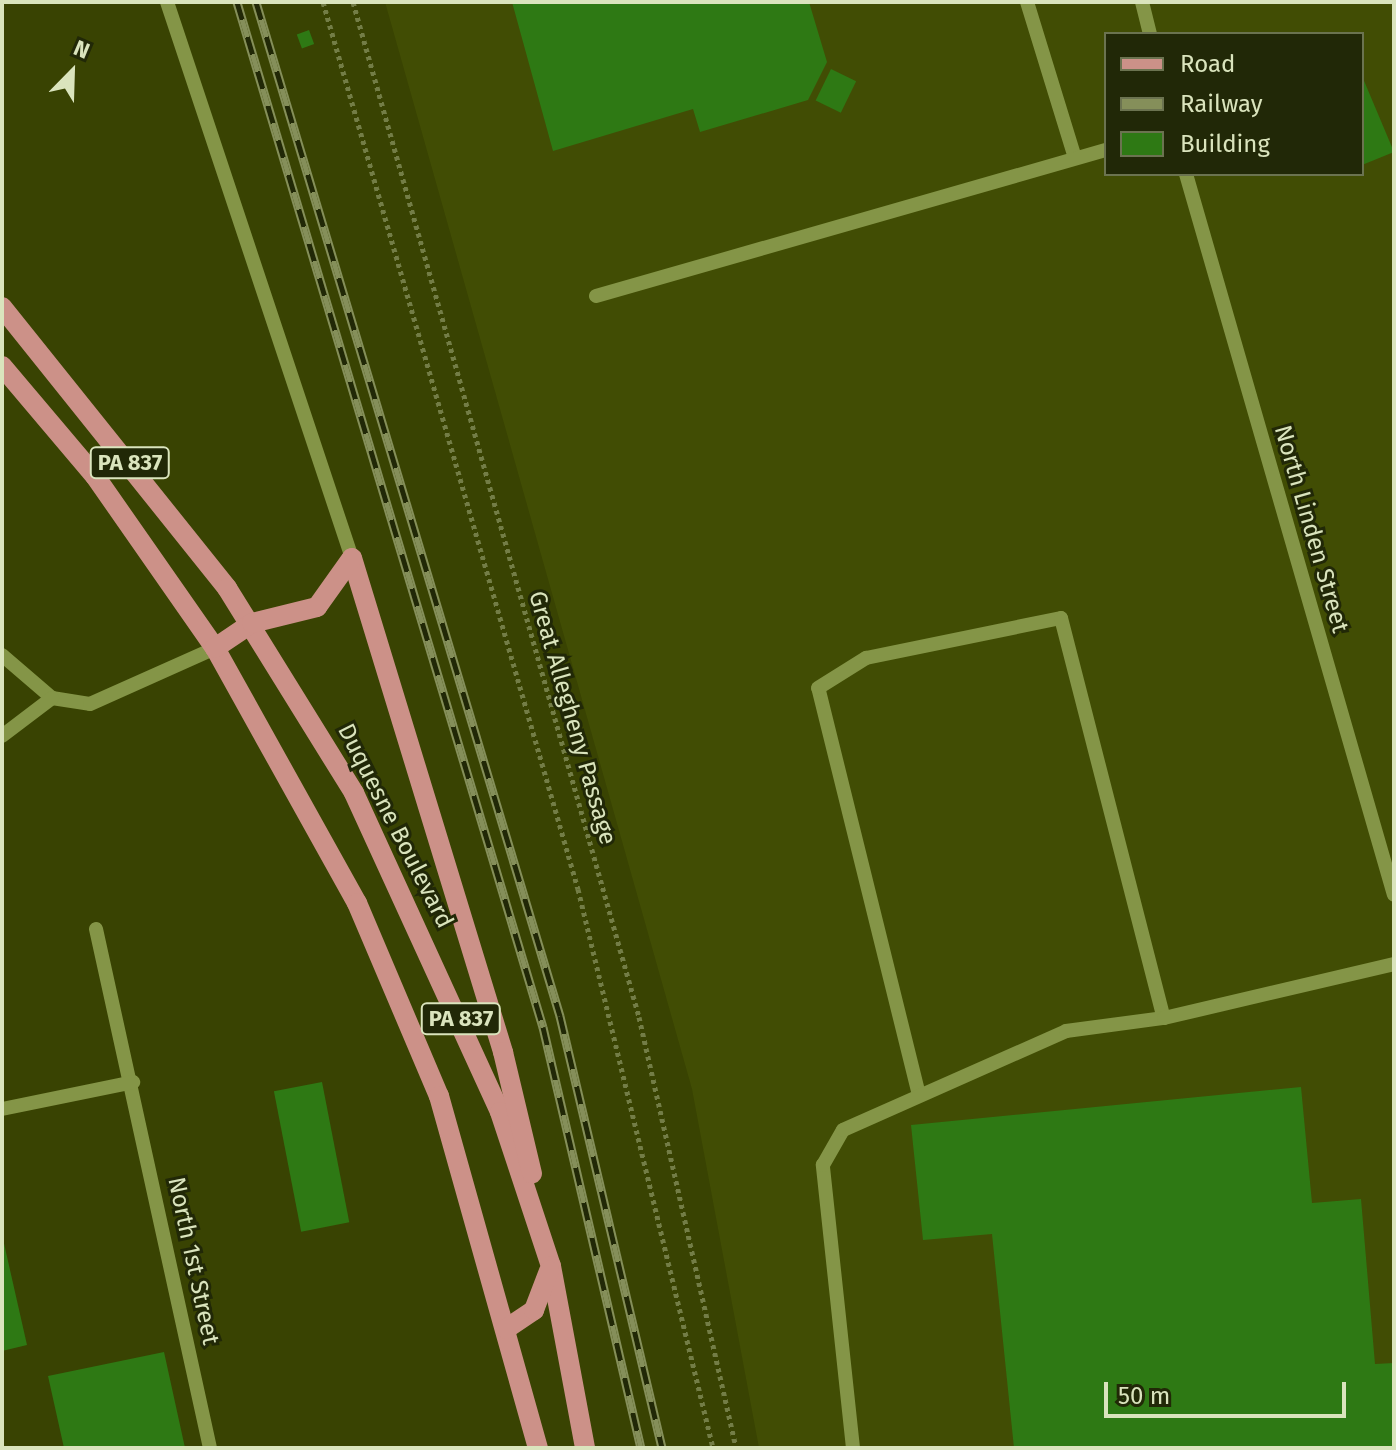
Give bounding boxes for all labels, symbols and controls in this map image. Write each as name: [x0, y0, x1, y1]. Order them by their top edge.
north arrow: [32, 32, 112, 112]
legend: [1104, 32, 1364, 176]
text: N: [70, 34, 94, 65]
text: Road: [1180, 50, 1235, 78]
text: Railway: [1180, 90, 1263, 118]
text: Building: [1180, 130, 1270, 158]
street label: North Linden Street: [1268, 422, 1354, 636]
road number: PA 837: [88, 445, 172, 481]
street label: Great Allegheny Passage: [522, 588, 622, 848]
street label: Duquesne Boulevard: [331, 719, 459, 933]
road number: PA 837: [419, 1001, 503, 1037]
street label: North 1st Street: [161, 1175, 225, 1347]
scale bar: [1108, 1366, 1350, 1416]
text: 50 m: [1118, 1382, 1170, 1410]

